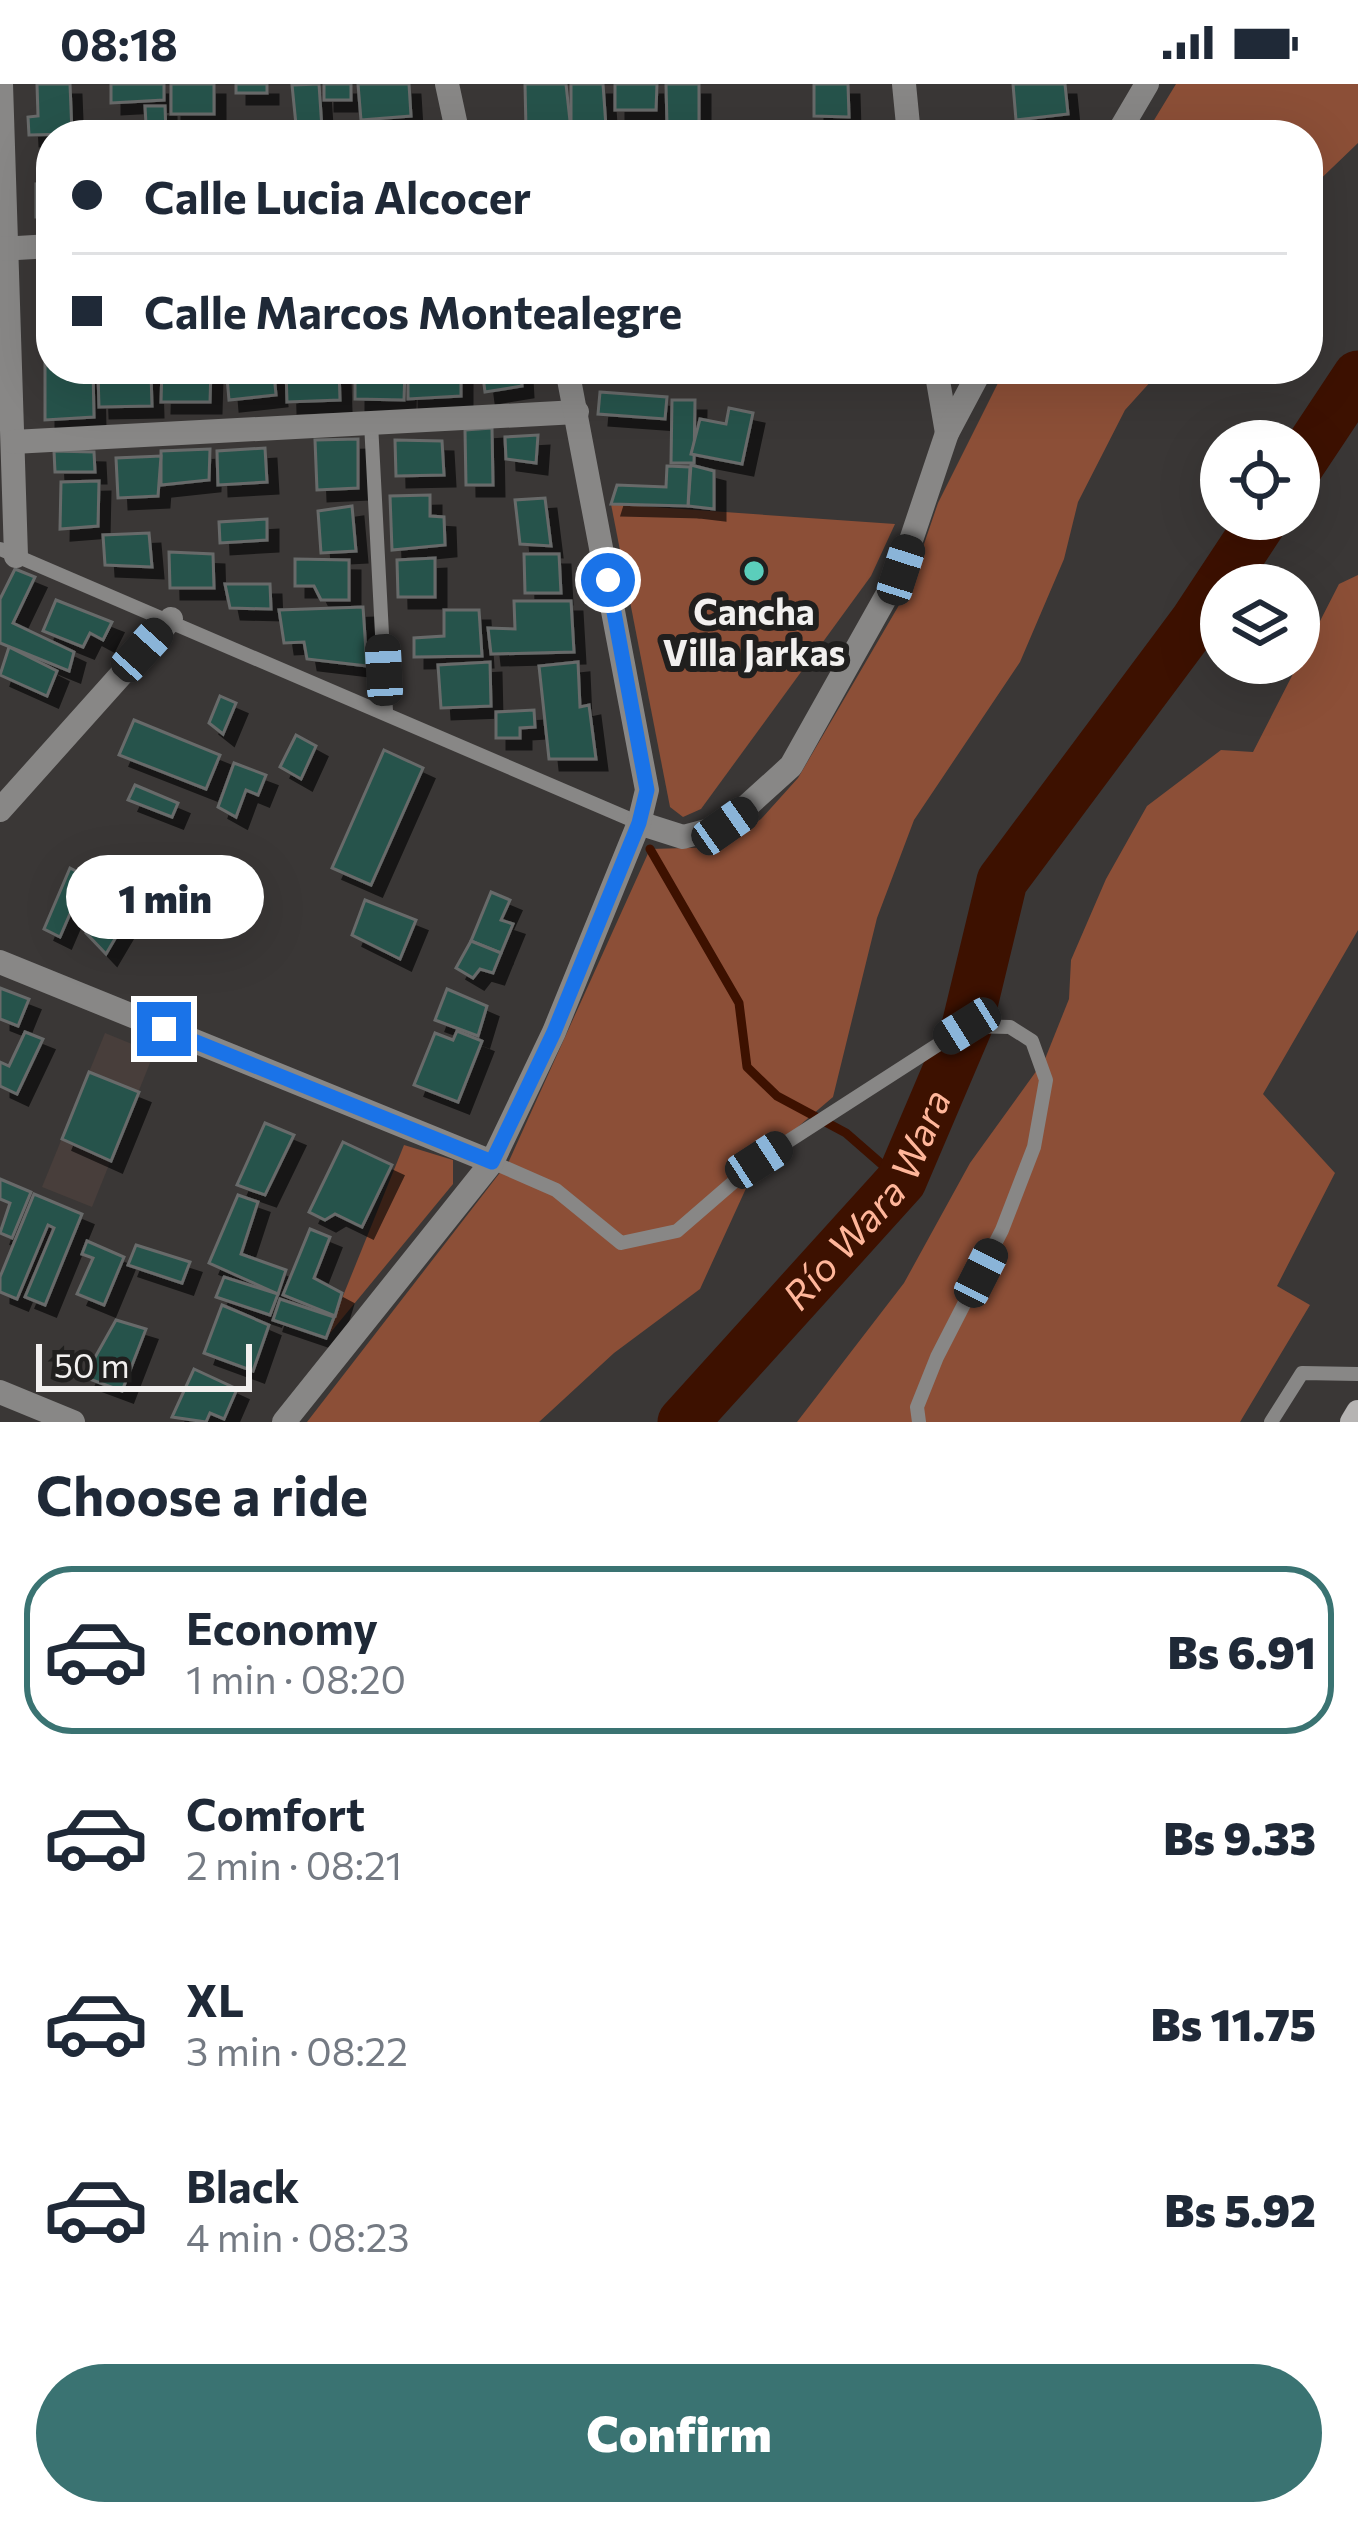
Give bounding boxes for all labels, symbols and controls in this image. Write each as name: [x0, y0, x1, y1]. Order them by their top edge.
text: 08:18: [60, 15, 178, 70]
text: Calle Lucia Alcocer: [144, 168, 531, 223]
text: Calle Marcos Montealegre: [144, 283, 682, 338]
map controls: [1200, 420, 1320, 684]
button: locate: [1200, 420, 1320, 540]
car: [873, 530, 929, 610]
route start: [581, 553, 635, 607]
marker: Cancha Villa Jarkas: [741, 558, 767, 584]
button: layers: [1200, 564, 1320, 684]
place label: Cancha Villa Jarkas: [663, 588, 845, 673]
car: [105, 611, 179, 689]
car: [364, 633, 404, 707]
car: [685, 791, 765, 861]
callout: 1 min: [65, 855, 263, 939]
text: 1 min: [118, 873, 212, 921]
car: [927, 992, 1007, 1060]
route end: [137, 1002, 191, 1056]
water label: Río Wara Wara: [771, 1082, 959, 1318]
car: [719, 1125, 799, 1195]
car: [949, 1233, 1013, 1313]
scale bar: [36, 1338, 252, 1391]
text: 50 m: [54, 1344, 130, 1385]
text: Choose a ride: [36, 1461, 368, 1527]
icon: car: [42, 1596, 150, 1704]
text: Economy: [186, 1599, 378, 1654]
text: Bs 6.91: [1167, 1623, 1316, 1678]
text: 1 min · 08:20: [186, 1654, 406, 1702]
icon: car: [42, 1782, 150, 1890]
text: Comfort: [186, 1785, 365, 1840]
text: Bs 9.33: [1163, 1809, 1316, 1864]
text: 2 min · 08:21: [186, 1840, 402, 1888]
icon: car: [42, 1968, 150, 2076]
text: XL: [186, 1971, 244, 2026]
text: Bs 11.75: [1150, 1995, 1316, 2050]
text: 3 min · 08:22: [186, 2026, 408, 2074]
icon: car: [42, 2154, 150, 2262]
text: Black: [186, 2157, 299, 2212]
text: Bs 5.92: [1164, 2181, 1316, 2236]
text: 4 min · 08:23: [186, 2212, 410, 2260]
button: Confirm: [36, 2364, 1322, 2502]

